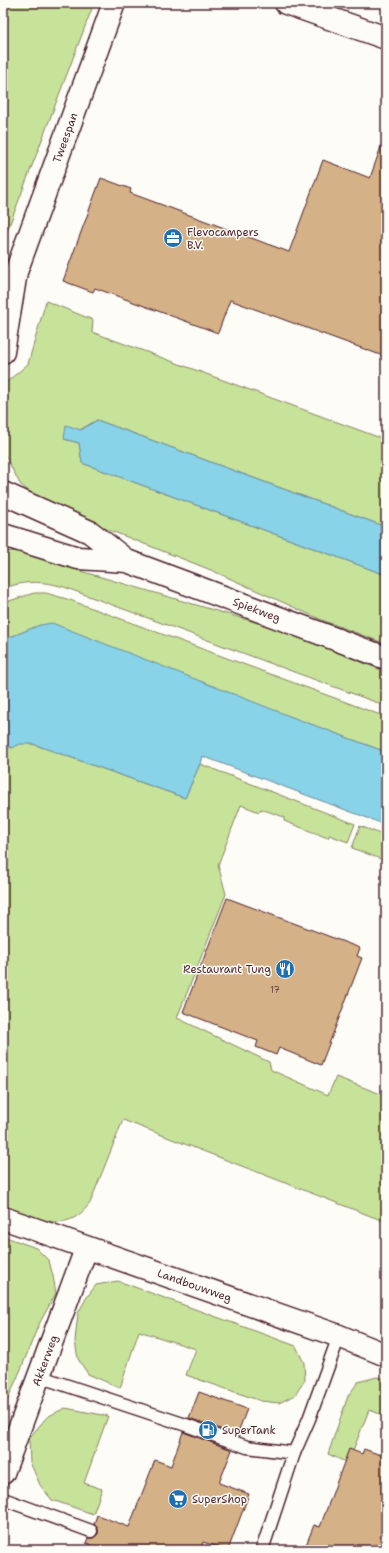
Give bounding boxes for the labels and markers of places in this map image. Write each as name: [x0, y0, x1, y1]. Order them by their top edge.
place label: Flevocampers B.V.: [187, 225, 259, 253]
office icon: Flevocampers B.V.: [162, 227, 184, 249]
restaurant icon: Restaurant Tung: [274, 958, 296, 980]
place label: Restaurant Tung: [183, 962, 271, 977]
fuel station icon: SuperTank: [197, 1419, 219, 1441]
place label: SuperTank: [222, 1423, 276, 1438]
supermarket icon: SuperShop: [167, 1488, 189, 1510]
place label: SuperShop: [192, 1492, 247, 1507]

